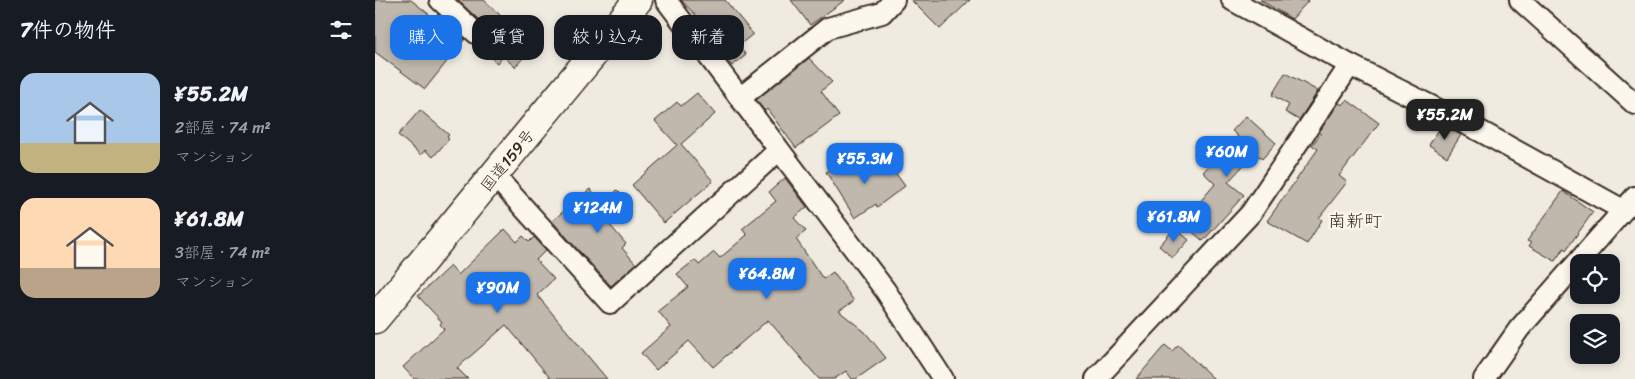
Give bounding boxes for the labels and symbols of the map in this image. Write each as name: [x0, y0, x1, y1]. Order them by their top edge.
pin: ¥55.2M: [1404, 98, 1486, 141]
street label: 国道159号: [473, 122, 542, 198]
pin: ¥60M: [1197, 136, 1257, 178]
pin: ¥55.3M: [824, 142, 906, 185]
pin: ¥124M: [563, 192, 633, 234]
pin: ¥61.8M: [1133, 200, 1215, 243]
district label: 南新町: [1328, 205, 1382, 237]
pin: ¥64.8M: [726, 258, 808, 300]
pin: ¥90M: [468, 272, 528, 314]

